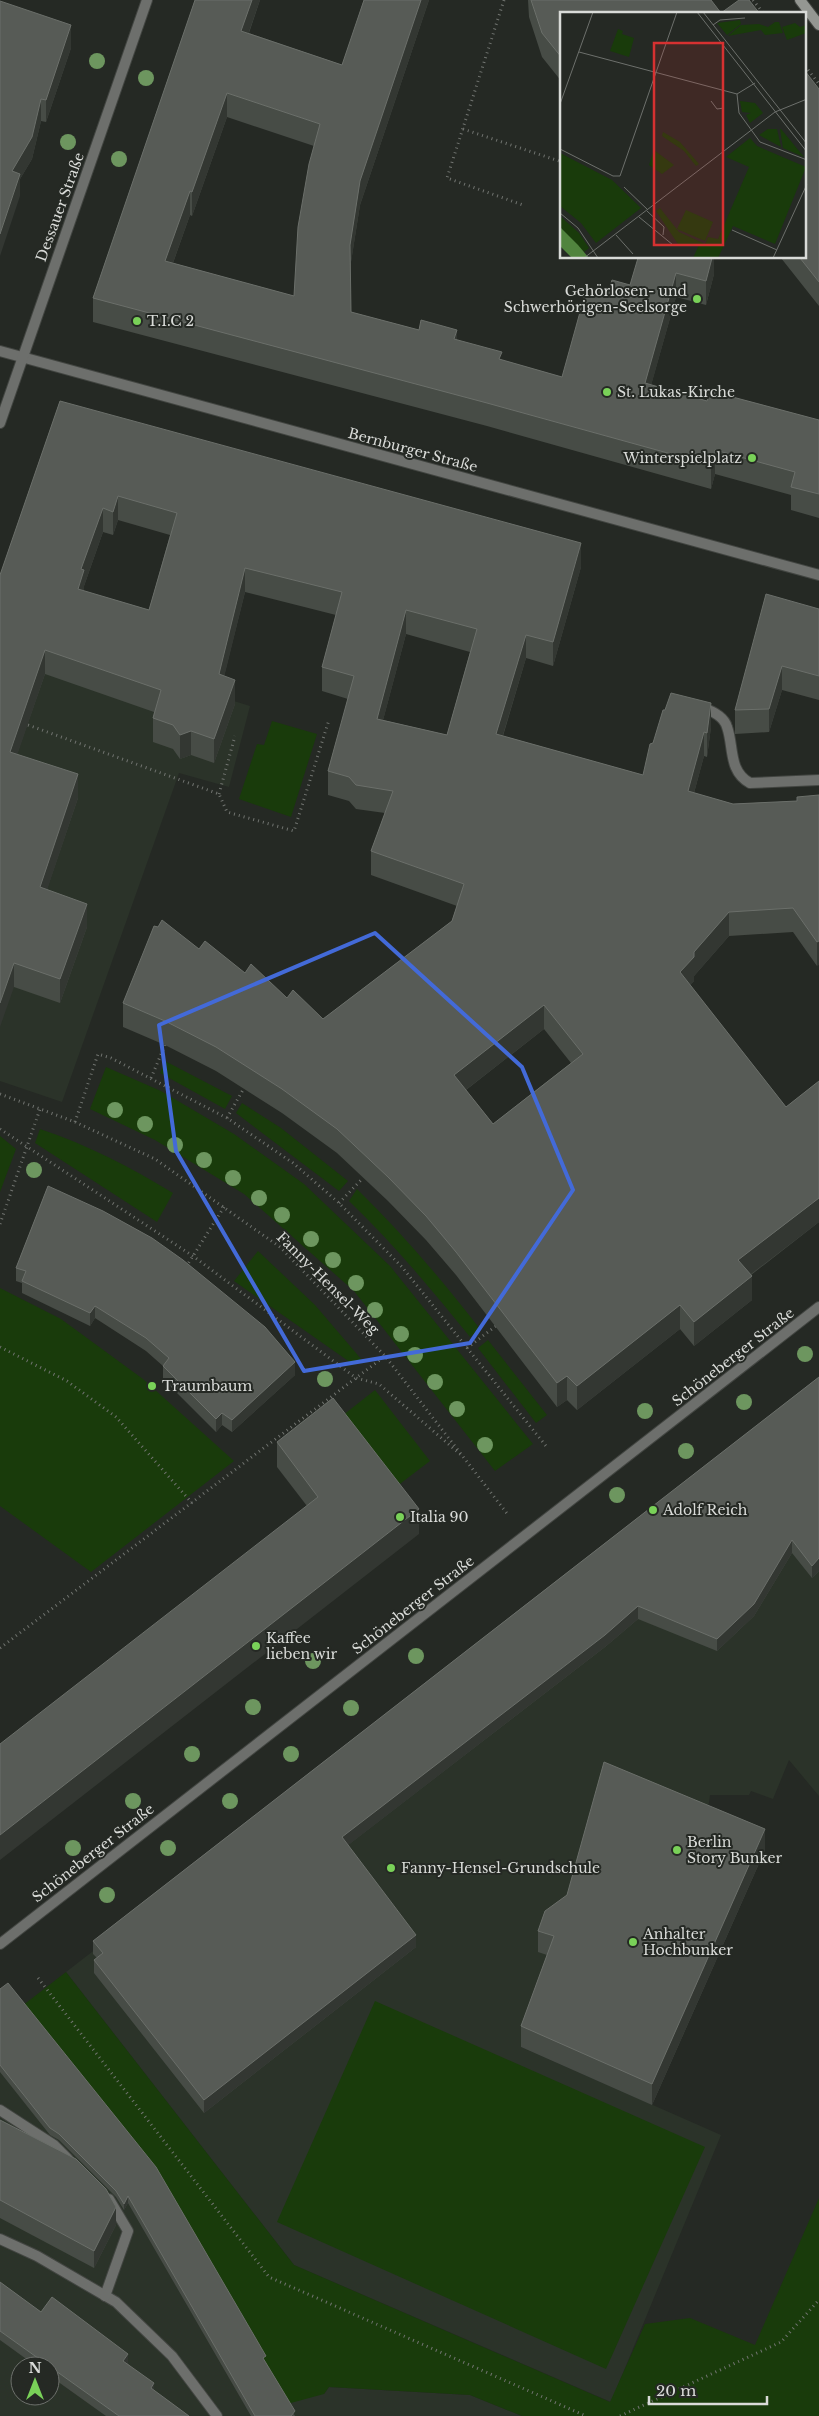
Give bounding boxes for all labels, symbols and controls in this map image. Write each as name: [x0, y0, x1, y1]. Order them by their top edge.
inset map: [560, 12, 806, 259]
street label: Dessauer Straße: [32, 150, 88, 264]
place label: Gehörlosen- und Schwerhörigen-Seelsorge: [504, 282, 688, 316]
marker: Gehörlosen- und Schwerhörigen-Seelsorge: [691, 293, 703, 305]
place label: T.I.C 2: [147, 312, 194, 330]
marker: T.I.C 2: [131, 315, 143, 327]
place label: St. Lukas-Kirche: [617, 383, 735, 401]
marker: St. Lukas-Kirche: [601, 386, 613, 398]
street label: Bernburger Straße: [346, 424, 480, 476]
place label: Winterspielplatz: [622, 449, 742, 467]
marker: Winterspielplatz: [746, 452, 758, 464]
street label: Fanny-Hensel-Weg: [273, 1228, 383, 1338]
street label: Schöneberger Straße: [668, 1304, 798, 1410]
place label: Traumbaum: [162, 1377, 252, 1395]
marker: Traumbaum: [146, 1380, 158, 1392]
place label: Adolf Reich: [662, 1501, 748, 1519]
marker: Adolf Reich: [647, 1504, 659, 1516]
place label: Italia 90: [410, 1508, 469, 1526]
marker: Italia 90: [394, 1511, 406, 1523]
street label: Schöneberger Straße: [348, 1552, 478, 1658]
place label: Kaffee lieben wir: [266, 1629, 337, 1663]
marker: Kaffee lieben wir: [250, 1640, 262, 1652]
street label: Schöneberger Straße: [28, 1800, 158, 1906]
place label: Berlin Story Bunker: [687, 1833, 782, 1867]
marker: Berlin Story Bunker: [671, 1844, 683, 1856]
place label: Fanny-Hensel-Grundschule: [401, 1859, 600, 1877]
marker: Fanny-Hensel-Grundschule: [385, 1862, 397, 1874]
place label: Anhalter Hochbunker: [642, 1925, 733, 1959]
marker: Anhalter Hochbunker: [627, 1936, 639, 1948]
north arrow: [10, 2356, 60, 2406]
text: N: [28, 2359, 42, 2377]
scale bar: [649, 2374, 766, 2406]
text: 20 m: [656, 2381, 696, 2400]

